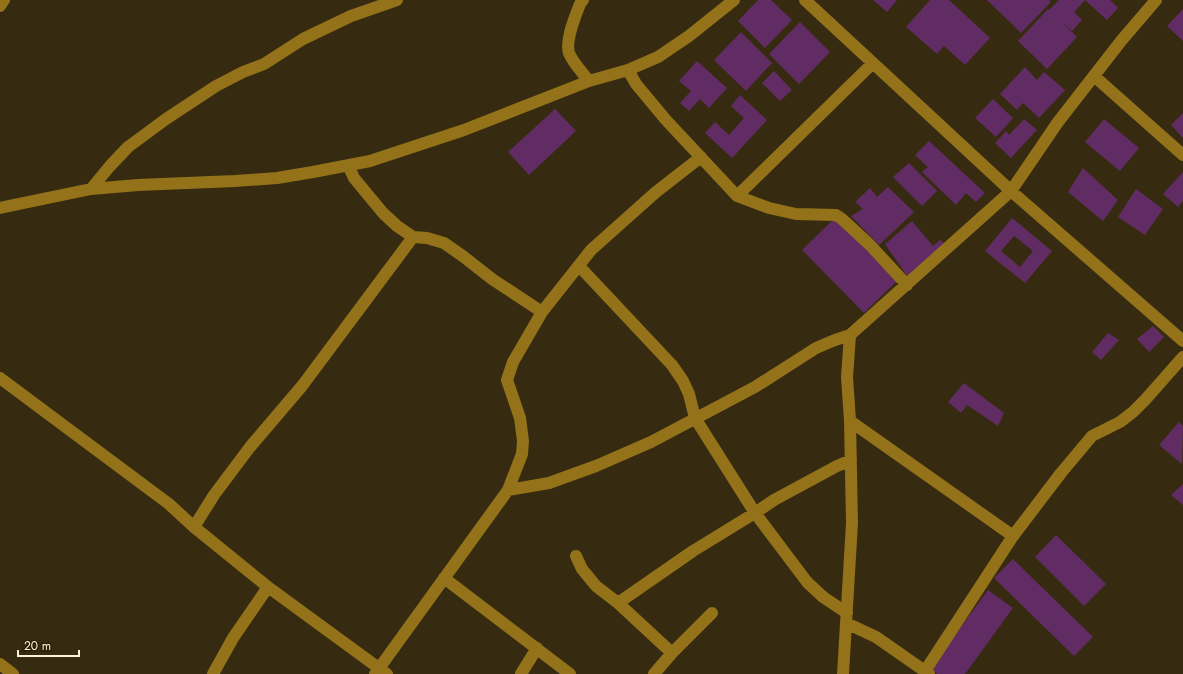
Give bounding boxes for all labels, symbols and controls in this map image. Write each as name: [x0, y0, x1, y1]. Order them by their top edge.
scale bar: [18, 632, 79, 658]
text: 20 m: [24, 637, 51, 655]

